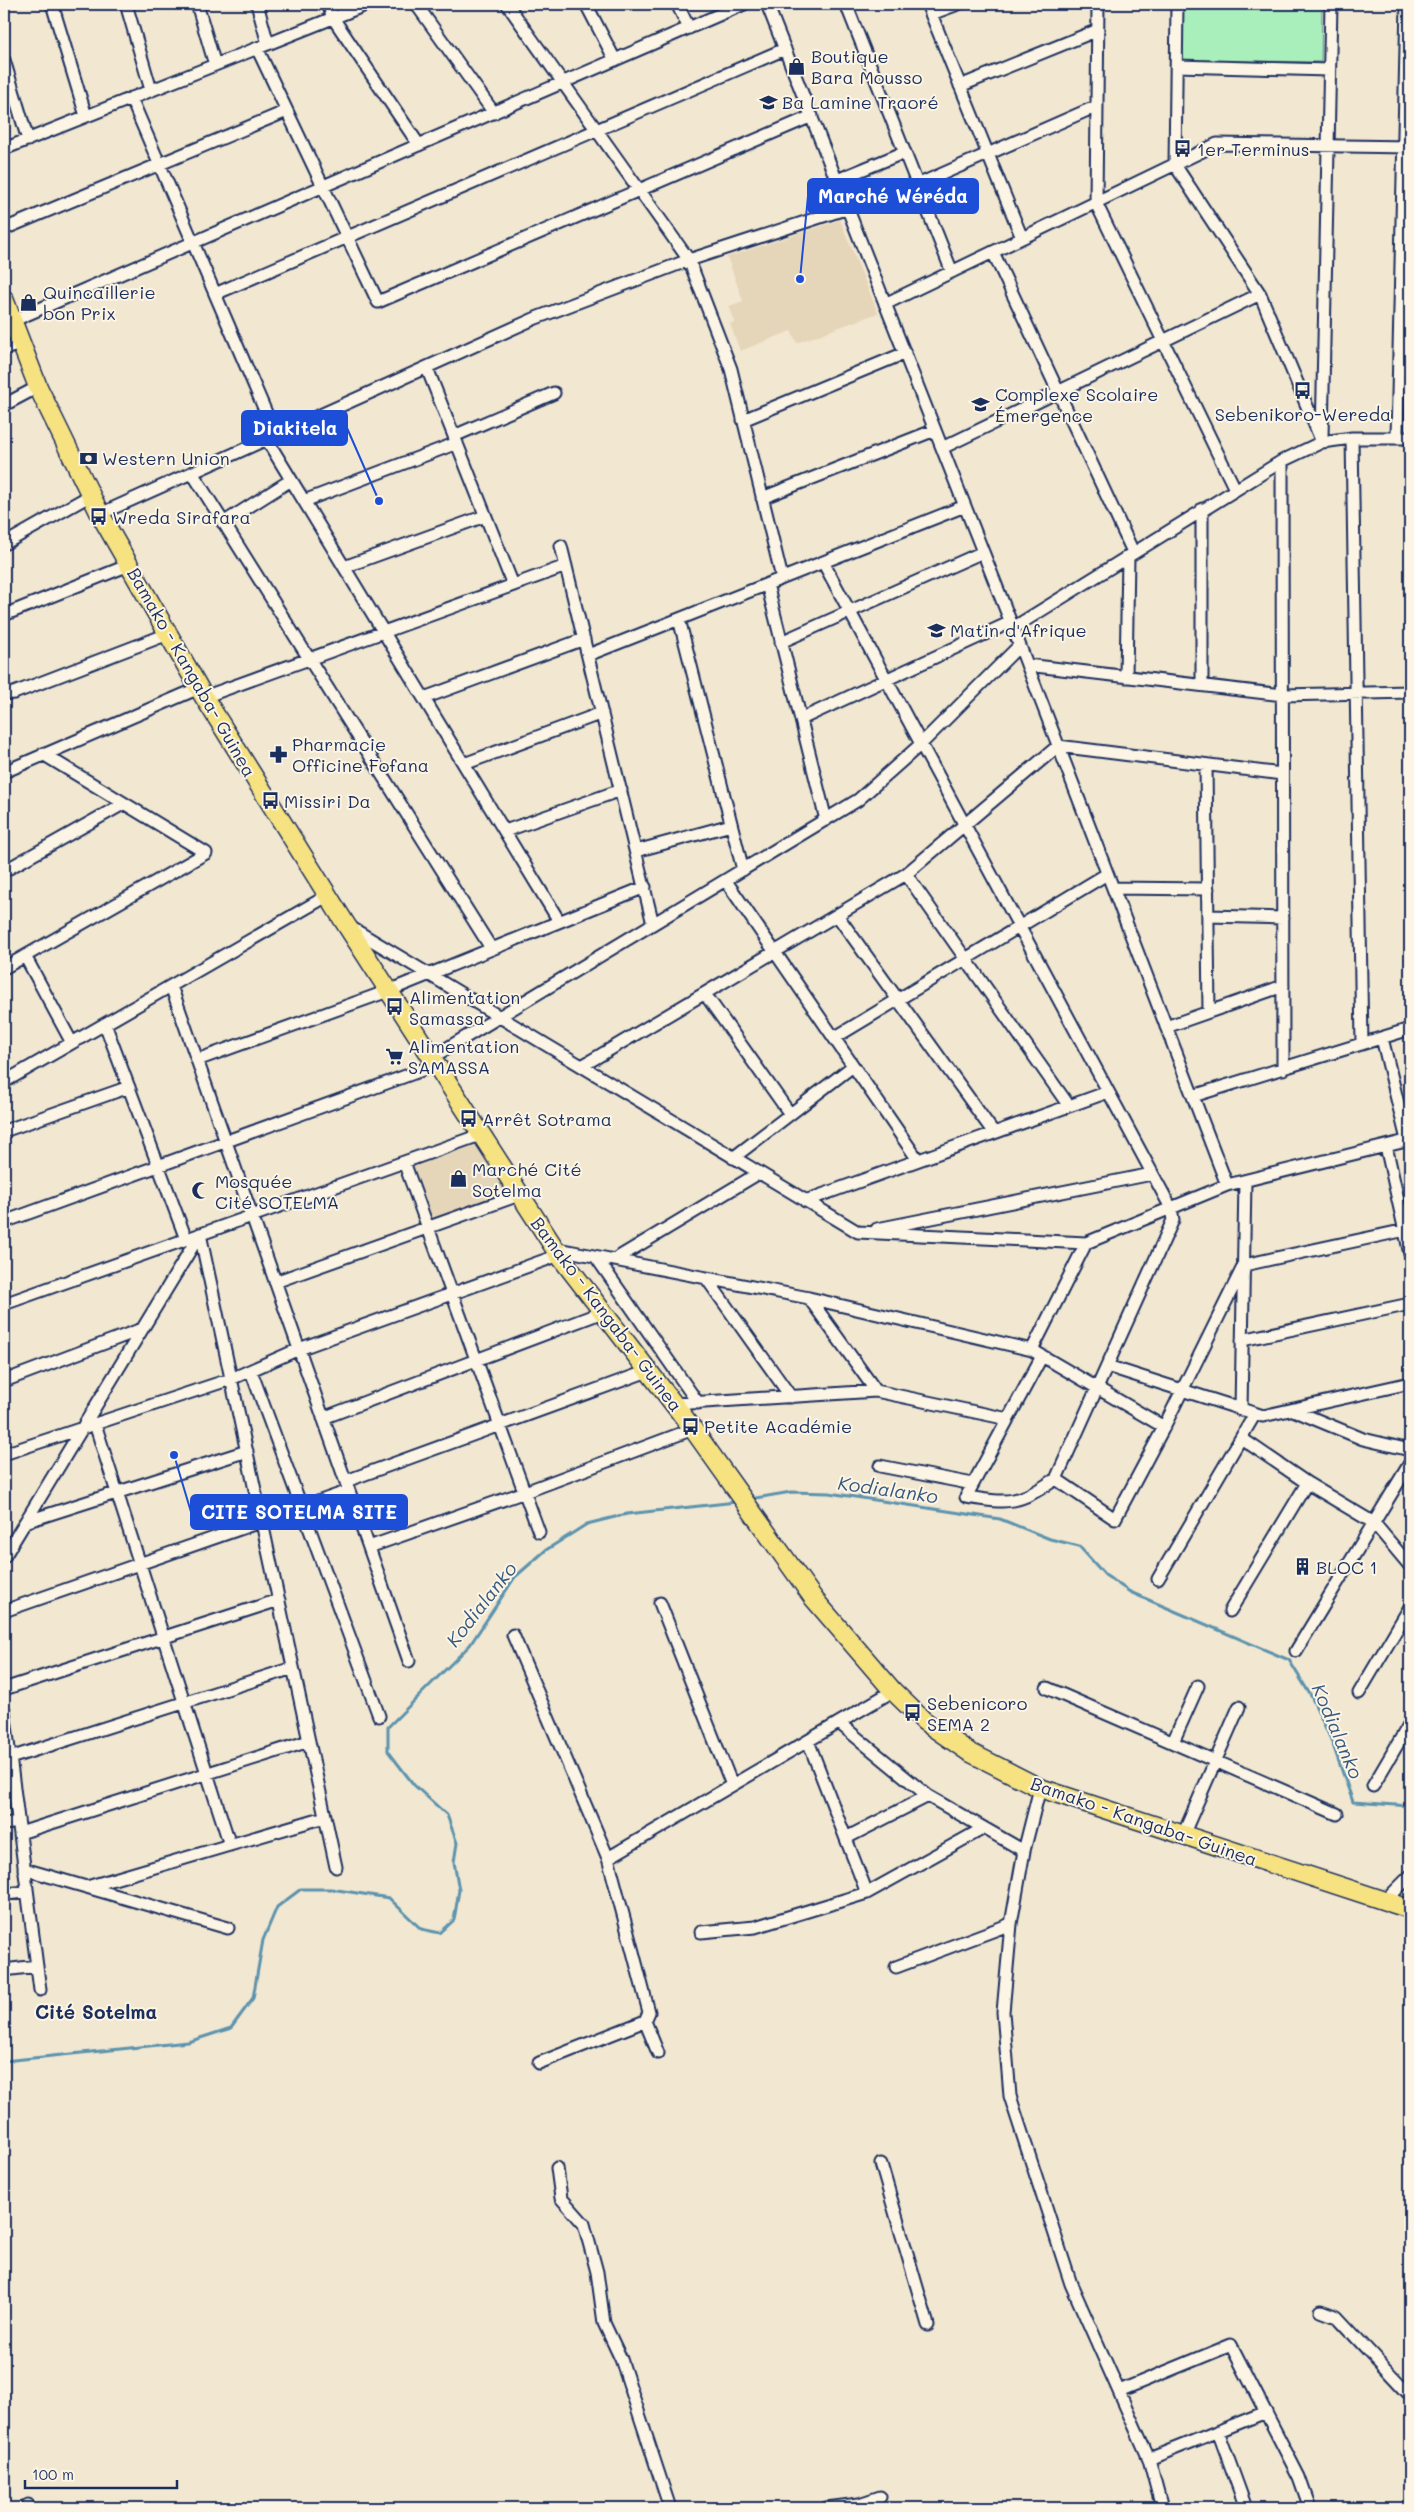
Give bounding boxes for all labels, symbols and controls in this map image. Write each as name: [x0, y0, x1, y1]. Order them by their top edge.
place label: Boutique Bara Mousso: [811, 44, 923, 89]
shop icon: Boutique Bara Mousso: [787, 56, 807, 76]
place label: Ba Lamine Traoré: [782, 90, 939, 114]
school or university icon: Ba Lamine Traoré: [758, 92, 778, 112]
place label: 1er Terminus: [1197, 137, 1310, 161]
bus stop icon: 1er Terminus: [1173, 139, 1193, 159]
callout: Marché Wéréda: [808, 179, 978, 213]
text: Marché Wéréda: [818, 183, 968, 208]
place label: Quincaillerie bon Prix: [43, 280, 156, 325]
shop icon: Quincaillerie bon Prix: [19, 292, 39, 312]
bus stop icon: Sebenikoro-Wereda: [1293, 381, 1313, 401]
place label: Complexe Scolaire Émergence: [995, 382, 1159, 427]
school or university icon: Complexe Scolaire Émergence: [971, 394, 991, 414]
place label: Sebenikoro-Wereda: [1215, 402, 1391, 426]
callout: Diakitela: [242, 411, 347, 445]
text: Diakitela: [253, 415, 337, 440]
place label: Western Union: [102, 446, 230, 470]
bank icon: Western Union: [78, 448, 98, 468]
place label: Wreda Sirafara: [112, 505, 251, 529]
bus stop icon: Wreda Sirafara: [88, 507, 108, 527]
street label: Bamako - Kangaba- Guinea: [122, 563, 262, 781]
place label: Matin d'Afrique: [950, 618, 1087, 642]
school or university icon: Matin d'Afrique: [926, 620, 946, 640]
place label: Pharmacie Officine Fofana: [292, 732, 429, 777]
pharmacy icon: Pharmacie Officine Fofana: [268, 744, 288, 764]
place label: Missiri Da: [284, 789, 371, 813]
bus stop icon: Missiri Da: [260, 791, 280, 811]
place label: Alimentation Samassa: [409, 985, 520, 1030]
bus stop icon: Alimentation Samassa: [385, 997, 405, 1017]
place label: Alimentation SAMASSA: [408, 1034, 519, 1079]
supermarket icon: Alimentation SAMASSA: [384, 1046, 404, 1066]
place label: Arrêt Sotrama: [482, 1107, 612, 1131]
bus stop icon: Arrêt Sotrama: [458, 1109, 478, 1129]
place label: Marché Cité Sotelma: [472, 1157, 582, 1202]
place label: Mosquée Cité SOTELMA: [215, 1169, 339, 1214]
shop icon: Marché Cité Sotelma: [448, 1169, 468, 1189]
mosque icon: Mosquée Cité SOTELMA: [191, 1181, 211, 1201]
street label: Bamako - Kangaba- Guinea: [526, 1212, 688, 1416]
place label: Petite Académie: [704, 1414, 852, 1438]
bus stop icon: Petite Académie: [680, 1416, 700, 1436]
water label: Kodialanko: [836, 1470, 940, 1508]
callout: CITE SOTELMA SITE: [191, 1495, 407, 1529]
text: CITE SOTELMA SITE: [201, 1499, 397, 1524]
place label: BLOC 1: [1316, 1555, 1378, 1579]
water label: Kodialanko: [440, 1557, 522, 1651]
building icon: BLOC 1: [1292, 1557, 1312, 1577]
water label: Kodialanko: [1307, 1680, 1369, 1782]
place label: Sebenicoro SEMA 2: [927, 1691, 1028, 1736]
bus stop icon: Sebenicoro SEMA 2: [903, 1703, 923, 1723]
street label: Bamako - Kangaba- Guinea: [1028, 1771, 1260, 1871]
district label: Cité Sotelma: [35, 1999, 157, 2024]
scale bar: [25, 2457, 178, 2489]
text: 100 m: [32, 2464, 74, 2484]

